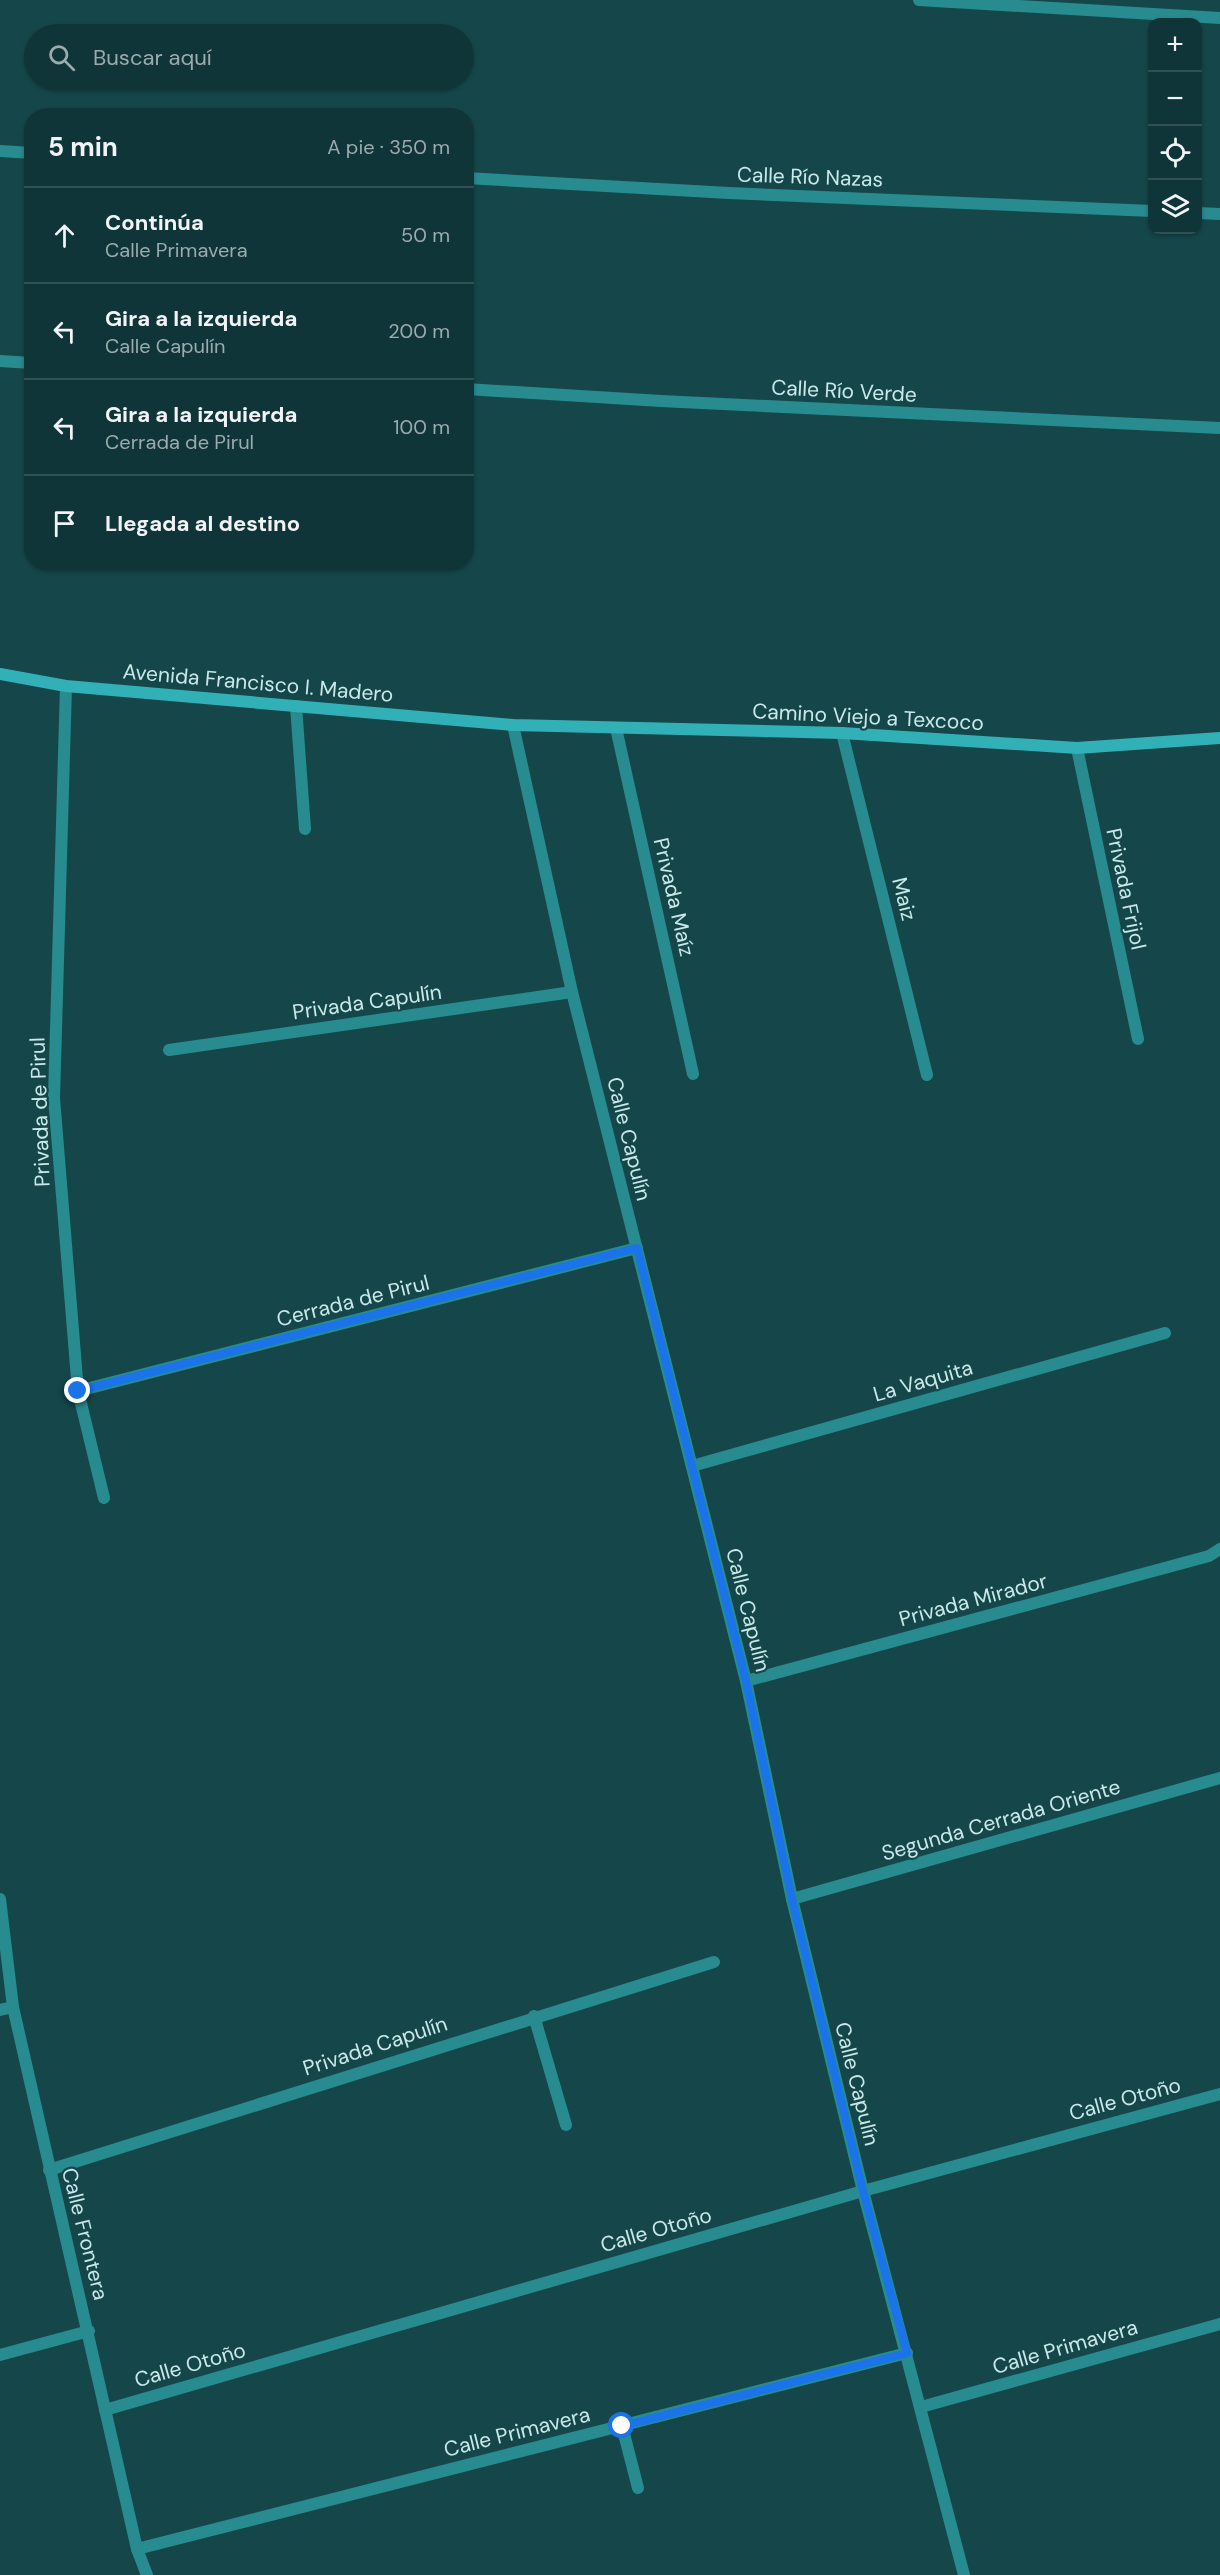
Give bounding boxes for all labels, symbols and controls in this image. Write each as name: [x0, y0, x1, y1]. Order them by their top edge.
map controls: [1148, 18, 1202, 234]
button: +: [1148, 18, 1202, 72]
search box: [24, 24, 474, 90]
icon: search: [45, 41, 78, 74]
text: Buscar aquí: [93, 43, 212, 72]
button: −: [1148, 72, 1202, 126]
button: locate: [1148, 126, 1202, 180]
text: 5 min: [48, 130, 118, 164]
text: A pie · 350 m: [327, 134, 450, 160]
street label: Calle Río Nazas: [737, 160, 883, 194]
button: layers: [1148, 180, 1202, 234]
text: Continúa: [105, 208, 204, 237]
icon: ahead: [48, 219, 81, 252]
text: 50 m: [401, 222, 450, 248]
text: Calle Primavera: [105, 237, 248, 263]
text: Gira a la izquierda: [105, 304, 297, 333]
icon: left: [48, 315, 81, 348]
text: 200 m: [388, 318, 450, 344]
text: Calle Capulín: [105, 333, 225, 359]
street label: Calle Río Verde: [771, 373, 918, 409]
text: Gira a la izquierda: [105, 400, 297, 429]
icon: left: [48, 411, 81, 444]
text: 100 m: [393, 414, 450, 440]
text: Cerrada de Pirul: [105, 429, 254, 455]
icon: arrive: [48, 507, 81, 540]
text: Llegada al destino: [105, 509, 300, 538]
street label: Avenida Francisco I. Madero: [122, 657, 394, 709]
street label: Camino Viejo a Texcoco: [752, 697, 984, 737]
street label: Privada Frijol: [1099, 826, 1153, 952]
street label: Privada Maíz: [647, 835, 701, 959]
street label: Maiz: [885, 874, 923, 924]
street label: Privada Capulín: [291, 978, 443, 1026]
street label: Privada de Pirul: [23, 1037, 57, 1187]
street label: Calle Capulín: [600, 1074, 658, 1204]
street label: Cerrada de Pirul: [274, 1268, 432, 1334]
street label: La Vaquita: [870, 1353, 976, 1409]
route end: [64, 1377, 90, 1403]
street label: Calle Capulín: [719, 1545, 777, 1675]
street label: Privada Mirador: [896, 1567, 1050, 1633]
street label: Segunda Cerrada Oriente: [878, 1772, 1124, 1868]
street label: Privada Capulín: [299, 2009, 451, 2083]
street label: Calle Capulín: [828, 2019, 886, 2149]
street label: Calle Otoño: [1066, 2071, 1184, 2127]
street label: Calle Frontera: [55, 2165, 115, 2303]
street label: Calle Otoño: [597, 2201, 715, 2259]
street label: Calle Primavera: [989, 2313, 1141, 2381]
street label: Calle Otoño: [131, 2336, 249, 2394]
street label: Calle Primavera: [441, 2400, 593, 2464]
route start: [608, 2412, 634, 2438]

